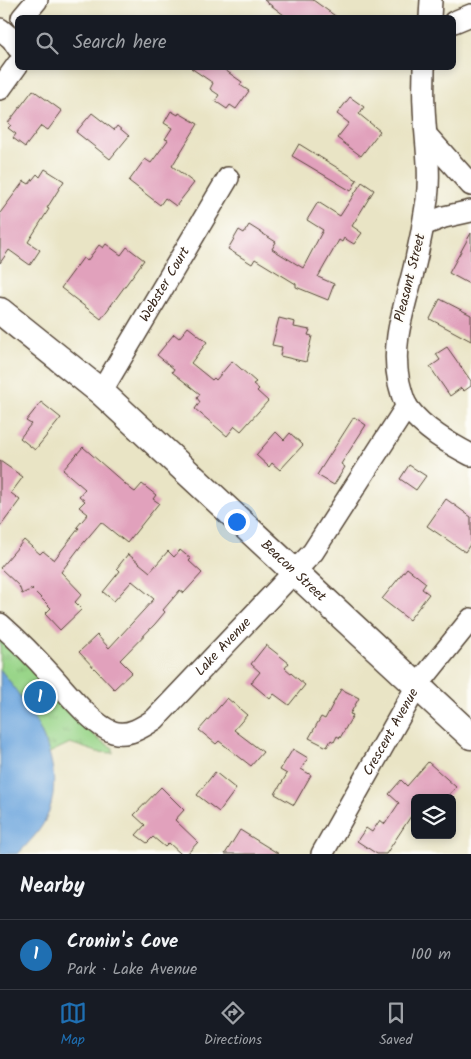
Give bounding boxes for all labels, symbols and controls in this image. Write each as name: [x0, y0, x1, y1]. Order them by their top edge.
search box: [15, 15, 456, 70]
text: Search here: [73, 28, 167, 58]
icon: search: [33, 29, 61, 57]
street label: Pleasant Street: [388, 231, 432, 325]
street label: Webster Court: [134, 242, 196, 326]
your location: [224, 509, 250, 535]
street label: Beacon Street: [255, 534, 332, 607]
street label: Lake Avenue: [190, 612, 257, 681]
pin: 1: [24, 678, 56, 716]
street label: Crescent Avenue: [357, 684, 425, 780]
map controls: [411, 794, 456, 839]
button: layers: [411, 794, 456, 839]
text: Nearby: [20, 870, 85, 903]
text: Cronin's Cove: [67, 927, 178, 957]
text: 1: [34, 942, 38, 967]
text: 100 m: [411, 942, 451, 967]
text: Park · Lake Avenue: [67, 957, 197, 982]
tab: Map: [59, 999, 87, 1051]
tab: Directions: [204, 999, 262, 1051]
tab: Saved: [379, 999, 412, 1051]

